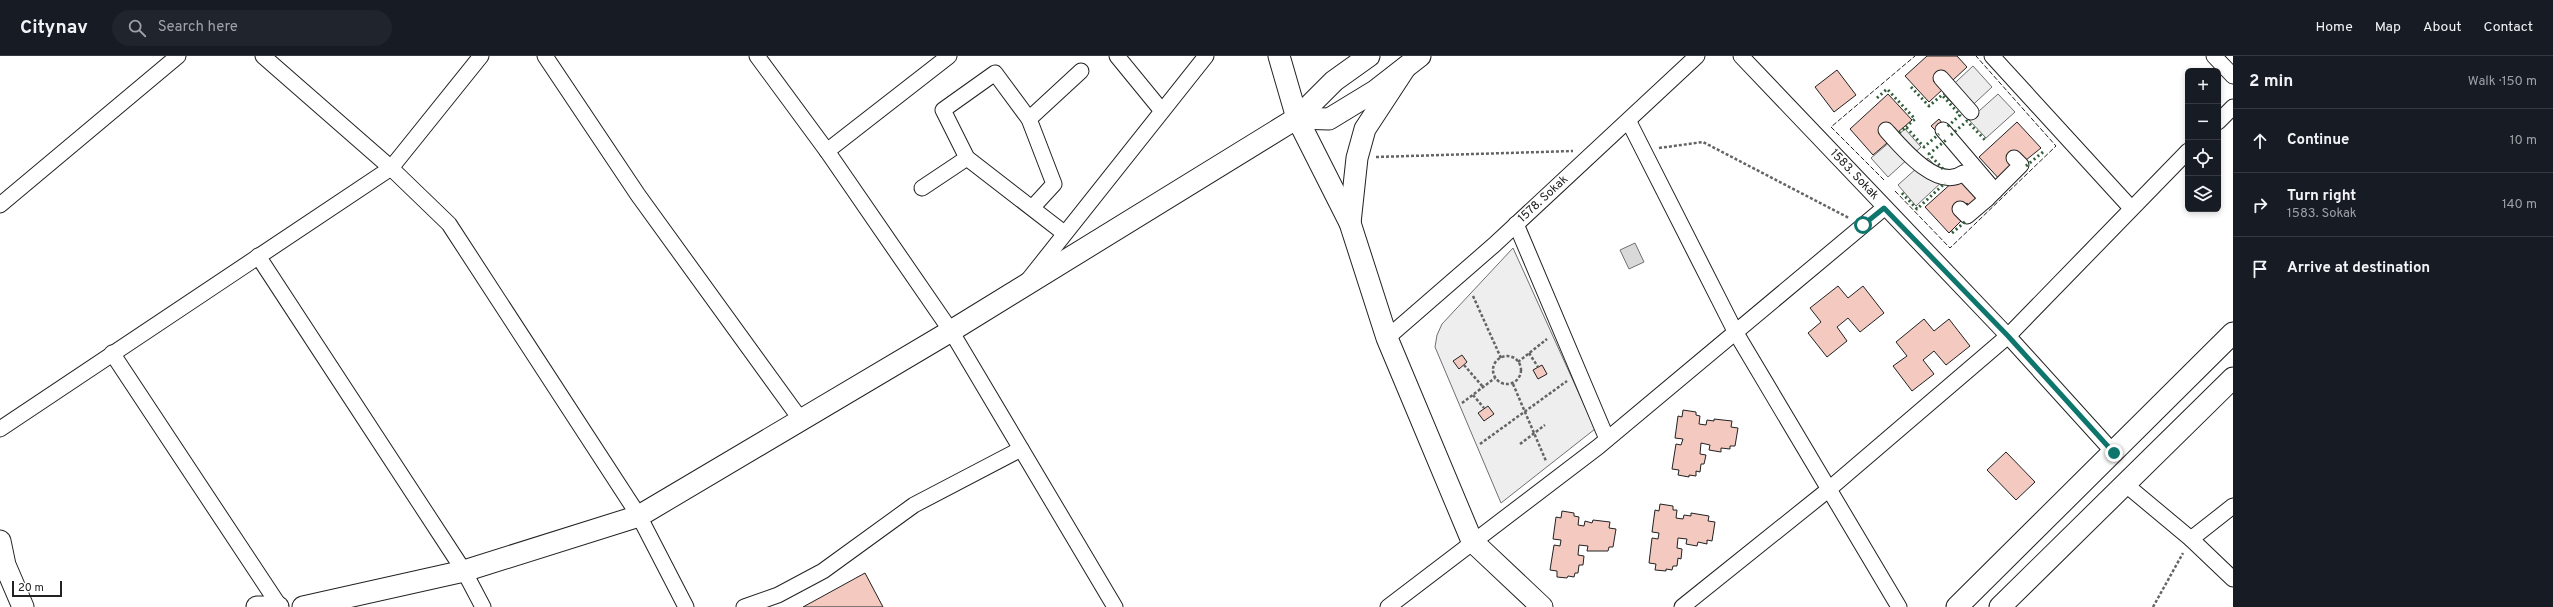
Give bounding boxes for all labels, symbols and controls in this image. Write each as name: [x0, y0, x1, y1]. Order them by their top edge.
search box: [112, 10, 392, 46]
text: Citynav: [20, 16, 88, 40]
icon: search: [126, 17, 148, 39]
text: Search here: [158, 18, 238, 37]
text: Home: [2316, 19, 2353, 36]
text: Map: [2375, 19, 2401, 36]
text: About: [2423, 19, 2462, 36]
text: Contact: [2484, 19, 2533, 36]
map controls: [2185, 68, 2221, 212]
button: +: [2185, 68, 2221, 104]
text: 2 min: [2249, 71, 2293, 93]
text: Walk · 150 m: [2468, 74, 2537, 90]
button: −: [2185, 104, 2221, 140]
icon: ahead: [2249, 130, 2271, 152]
text: Continue: [2287, 131, 2349, 150]
text: 10 m: [2510, 133, 2537, 149]
button: locate: [2185, 140, 2221, 176]
street label: 1583. Sokak: [1826, 146, 1882, 204]
street label: 1578. Sokak: [1515, 172, 1572, 227]
button: layers: [2185, 176, 2221, 212]
text: Turn right: [2287, 187, 2356, 206]
icon: right: [2249, 194, 2271, 216]
text: 140 m: [2502, 197, 2537, 213]
text: 1583. Sokak: [2287, 206, 2357, 222]
route start: [1854, 216, 1872, 234]
icon: arrive: [2249, 258, 2271, 280]
text: Arrive at destination: [2287, 259, 2430, 278]
route end: [2105, 444, 2123, 462]
scale bar: [12, 579, 62, 598]
text: 20 m: [18, 581, 44, 595]

